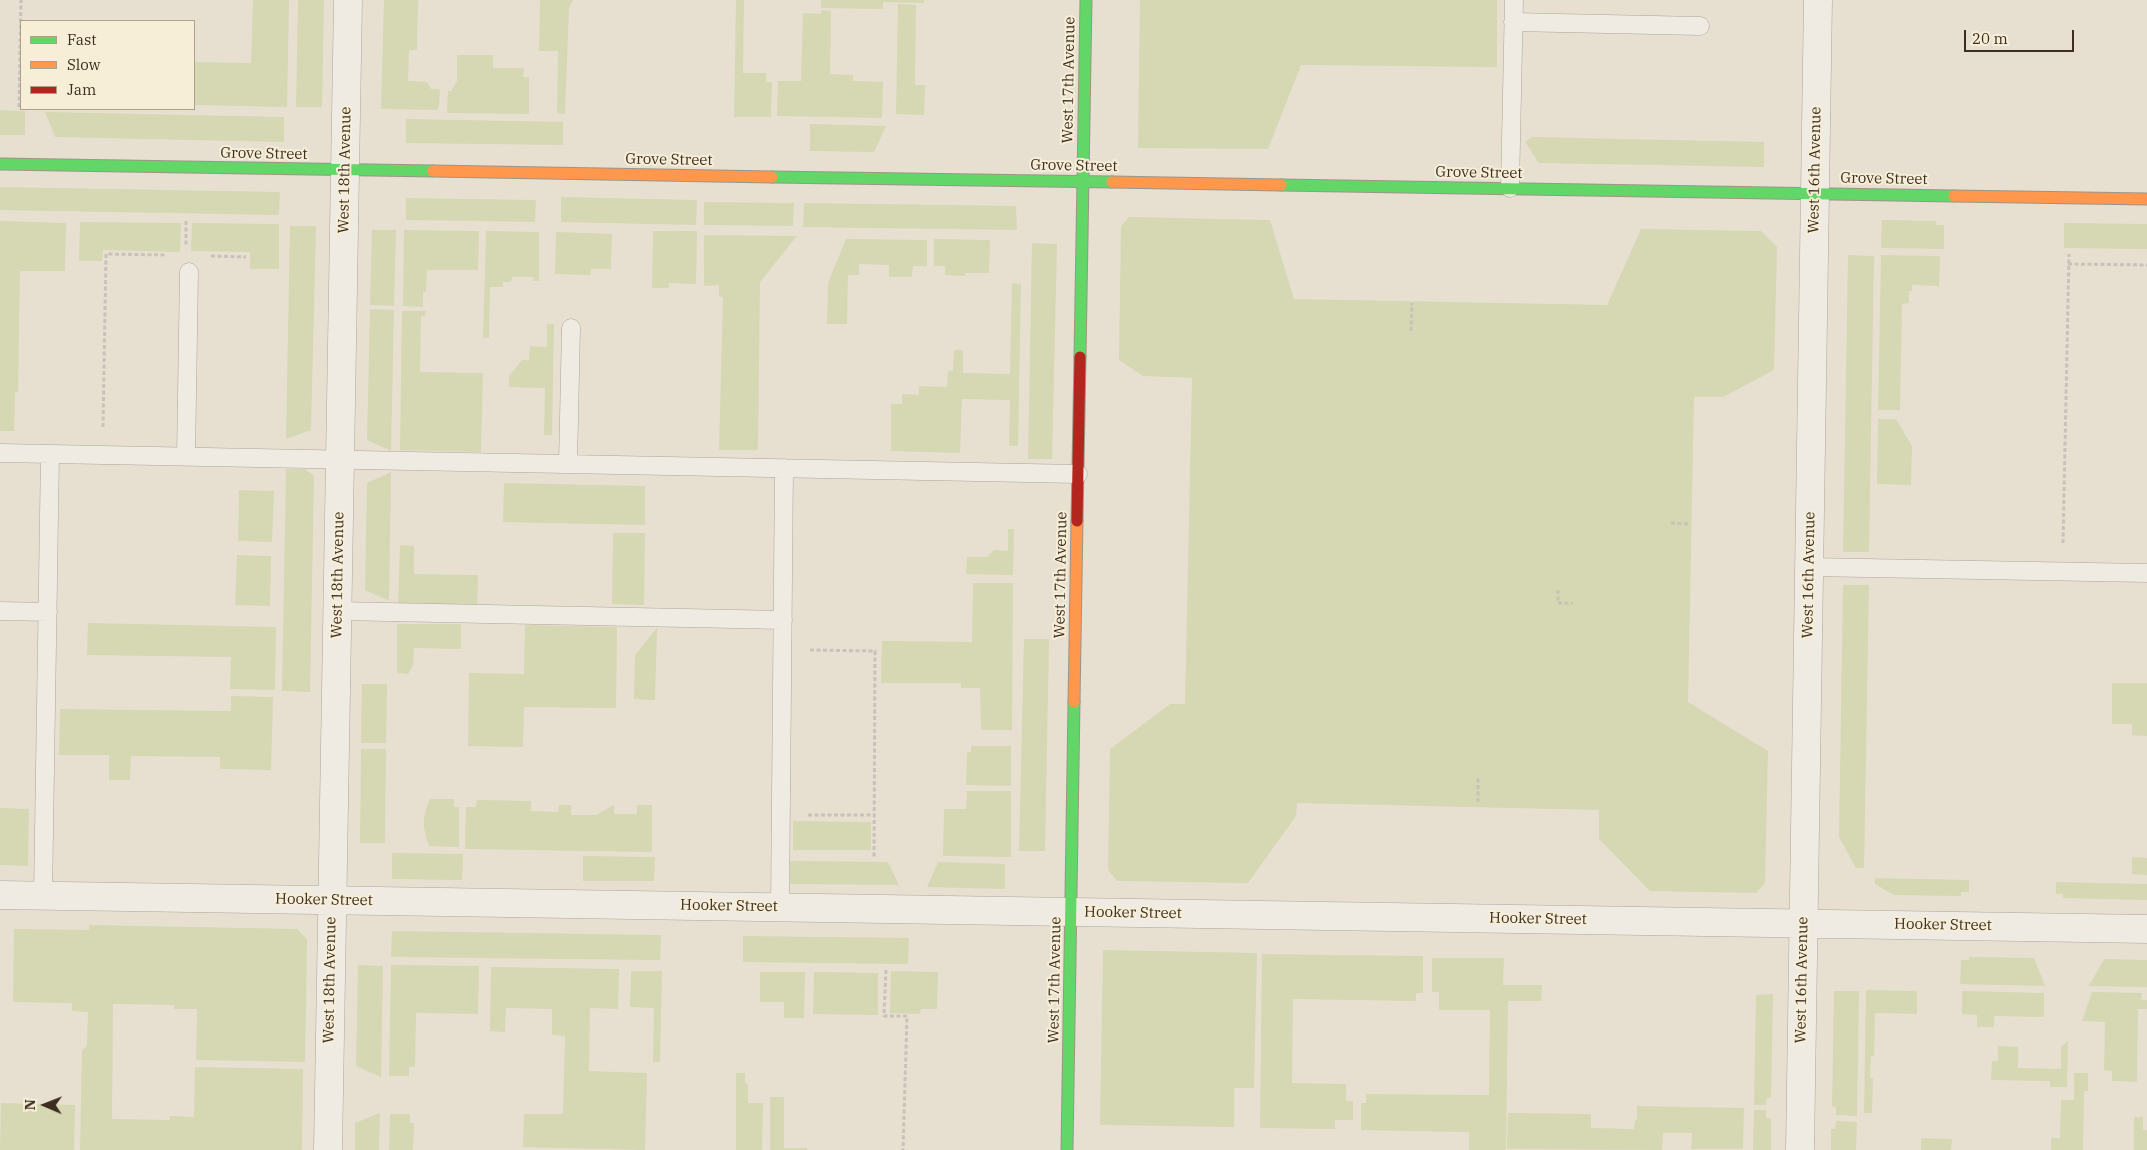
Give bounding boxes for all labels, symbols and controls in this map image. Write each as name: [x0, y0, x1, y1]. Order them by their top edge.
street label: West 17th Avenue: [1059, 16, 1079, 144]
legend: [20, 20, 195, 110]
scale bar: [1967, 20, 2077, 52]
text: 20 m: [1972, 29, 2008, 48]
text: Fast: [67, 30, 97, 49]
text: Slow: [67, 55, 100, 74]
text: Jam: [67, 80, 96, 99]
street label: West 18th Avenue: [335, 106, 355, 234]
street label: West 16th Avenue: [1805, 106, 1825, 234]
street label: Grove Street: [220, 144, 308, 164]
street label: Grove Street: [625, 150, 713, 170]
street label: Grove Street: [1030, 156, 1118, 176]
street label: Grove Street: [1435, 163, 1523, 183]
street label: Grove Street: [1840, 169, 1928, 189]
street label: West 18th Avenue: [328, 511, 348, 639]
street label: West 17th Avenue: [1051, 511, 1071, 639]
street label: West 16th Avenue: [1799, 511, 1819, 639]
street label: Hooker Street: [275, 890, 373, 910]
street label: Hooker Street: [680, 896, 778, 916]
street label: Hooker Street: [1084, 903, 1182, 923]
street label: Hooker Street: [1489, 909, 1587, 929]
street label: Hooker Street: [1894, 915, 1992, 935]
street label: West 18th Avenue: [320, 916, 340, 1044]
street label: West 17th Avenue: [1045, 916, 1065, 1044]
street label: West 16th Avenue: [1792, 916, 1812, 1044]
north arrow: [20, 1080, 70, 1130]
text: N: [21, 1099, 39, 1110]

